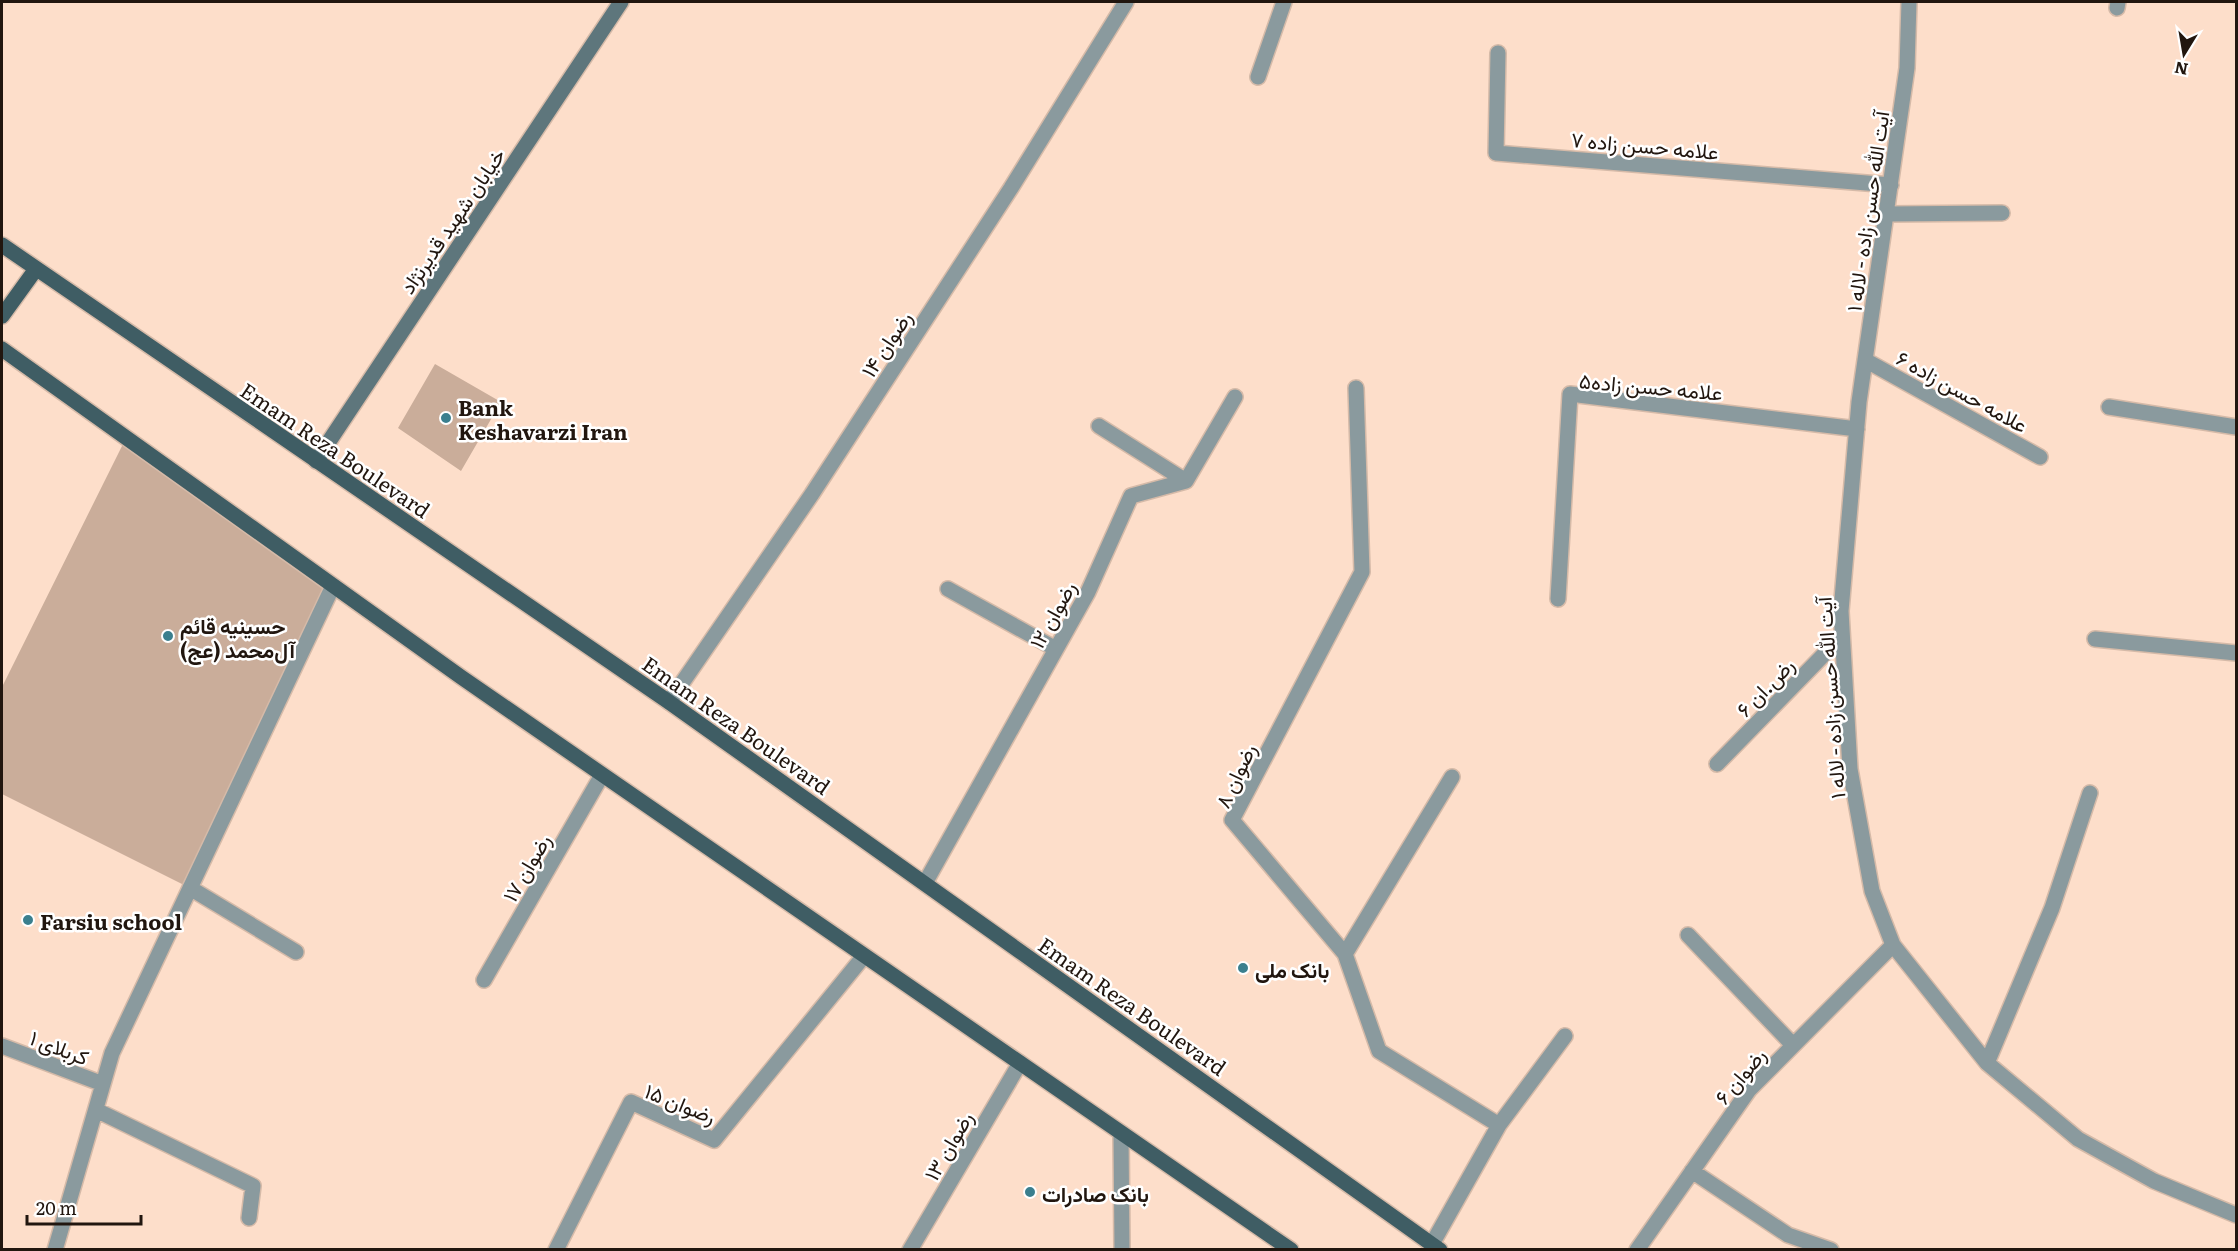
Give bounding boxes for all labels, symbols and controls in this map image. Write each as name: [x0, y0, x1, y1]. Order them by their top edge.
north arrow: [2154, 24, 2214, 84]
text: N: [2172, 57, 2190, 83]
street label: آیت الله حسن زاده - لاله ۱: [1837, 107, 1896, 313]
street label: علامه حسن زاده ۷: [1570, 122, 1720, 166]
street label: خيابان شهيد قديرنژاد: [391, 141, 511, 299]
street label: رضوان ۱۴: [852, 304, 918, 382]
street label: علامه حسن زاده ۶: [1892, 341, 2034, 439]
street label: علامه حسن زاده۵: [1578, 363, 1724, 407]
street label: Emam Reza Boulevard: [235, 374, 437, 524]
place label: Bank Keshavarzi Iran: [458, 391, 628, 446]
marker: Bank Keshavarzi Iran: [439, 411, 453, 425]
street label: رضوان ۱۲: [1020, 575, 1082, 653]
street label: آیت الله حسن زاده - لاله ۱: [1806, 594, 1852, 800]
place label: حسینیه قائم آل‌محمد (عج): [180, 609, 296, 665]
marker: حسینیه قائم آل‌محمد (عج): [161, 629, 175, 643]
street label: Emam Reza Boulevard: [637, 647, 837, 801]
street label: رض.ان ۶: [1728, 649, 1800, 723]
street label: رضوان ۸: [1206, 738, 1262, 812]
street label: رضوان ۱۷: [493, 827, 557, 907]
place label: Farsiu school: [40, 905, 182, 936]
marker: Farsiu school: [21, 913, 35, 927]
street label: Emam Reza Boulevard: [1033, 928, 1233, 1082]
place label: بانک‌ ملی: [1255, 953, 1329, 984]
marker: بانک‌ ملی: [1236, 961, 1250, 975]
street label: کربلای ۱: [26, 1021, 94, 1071]
street label: رضوان ۶: [1706, 1040, 1772, 1110]
street label: رضوان ۱۵: [641, 1074, 721, 1130]
street label: رضوان ۱۳: [915, 1104, 979, 1186]
place label: بانک صادرات: [1042, 1177, 1149, 1208]
marker: بانک صادرات: [1023, 1185, 1037, 1199]
scale bar: [27, 1188, 141, 1226]
text: 20 m: [36, 1194, 77, 1221]

